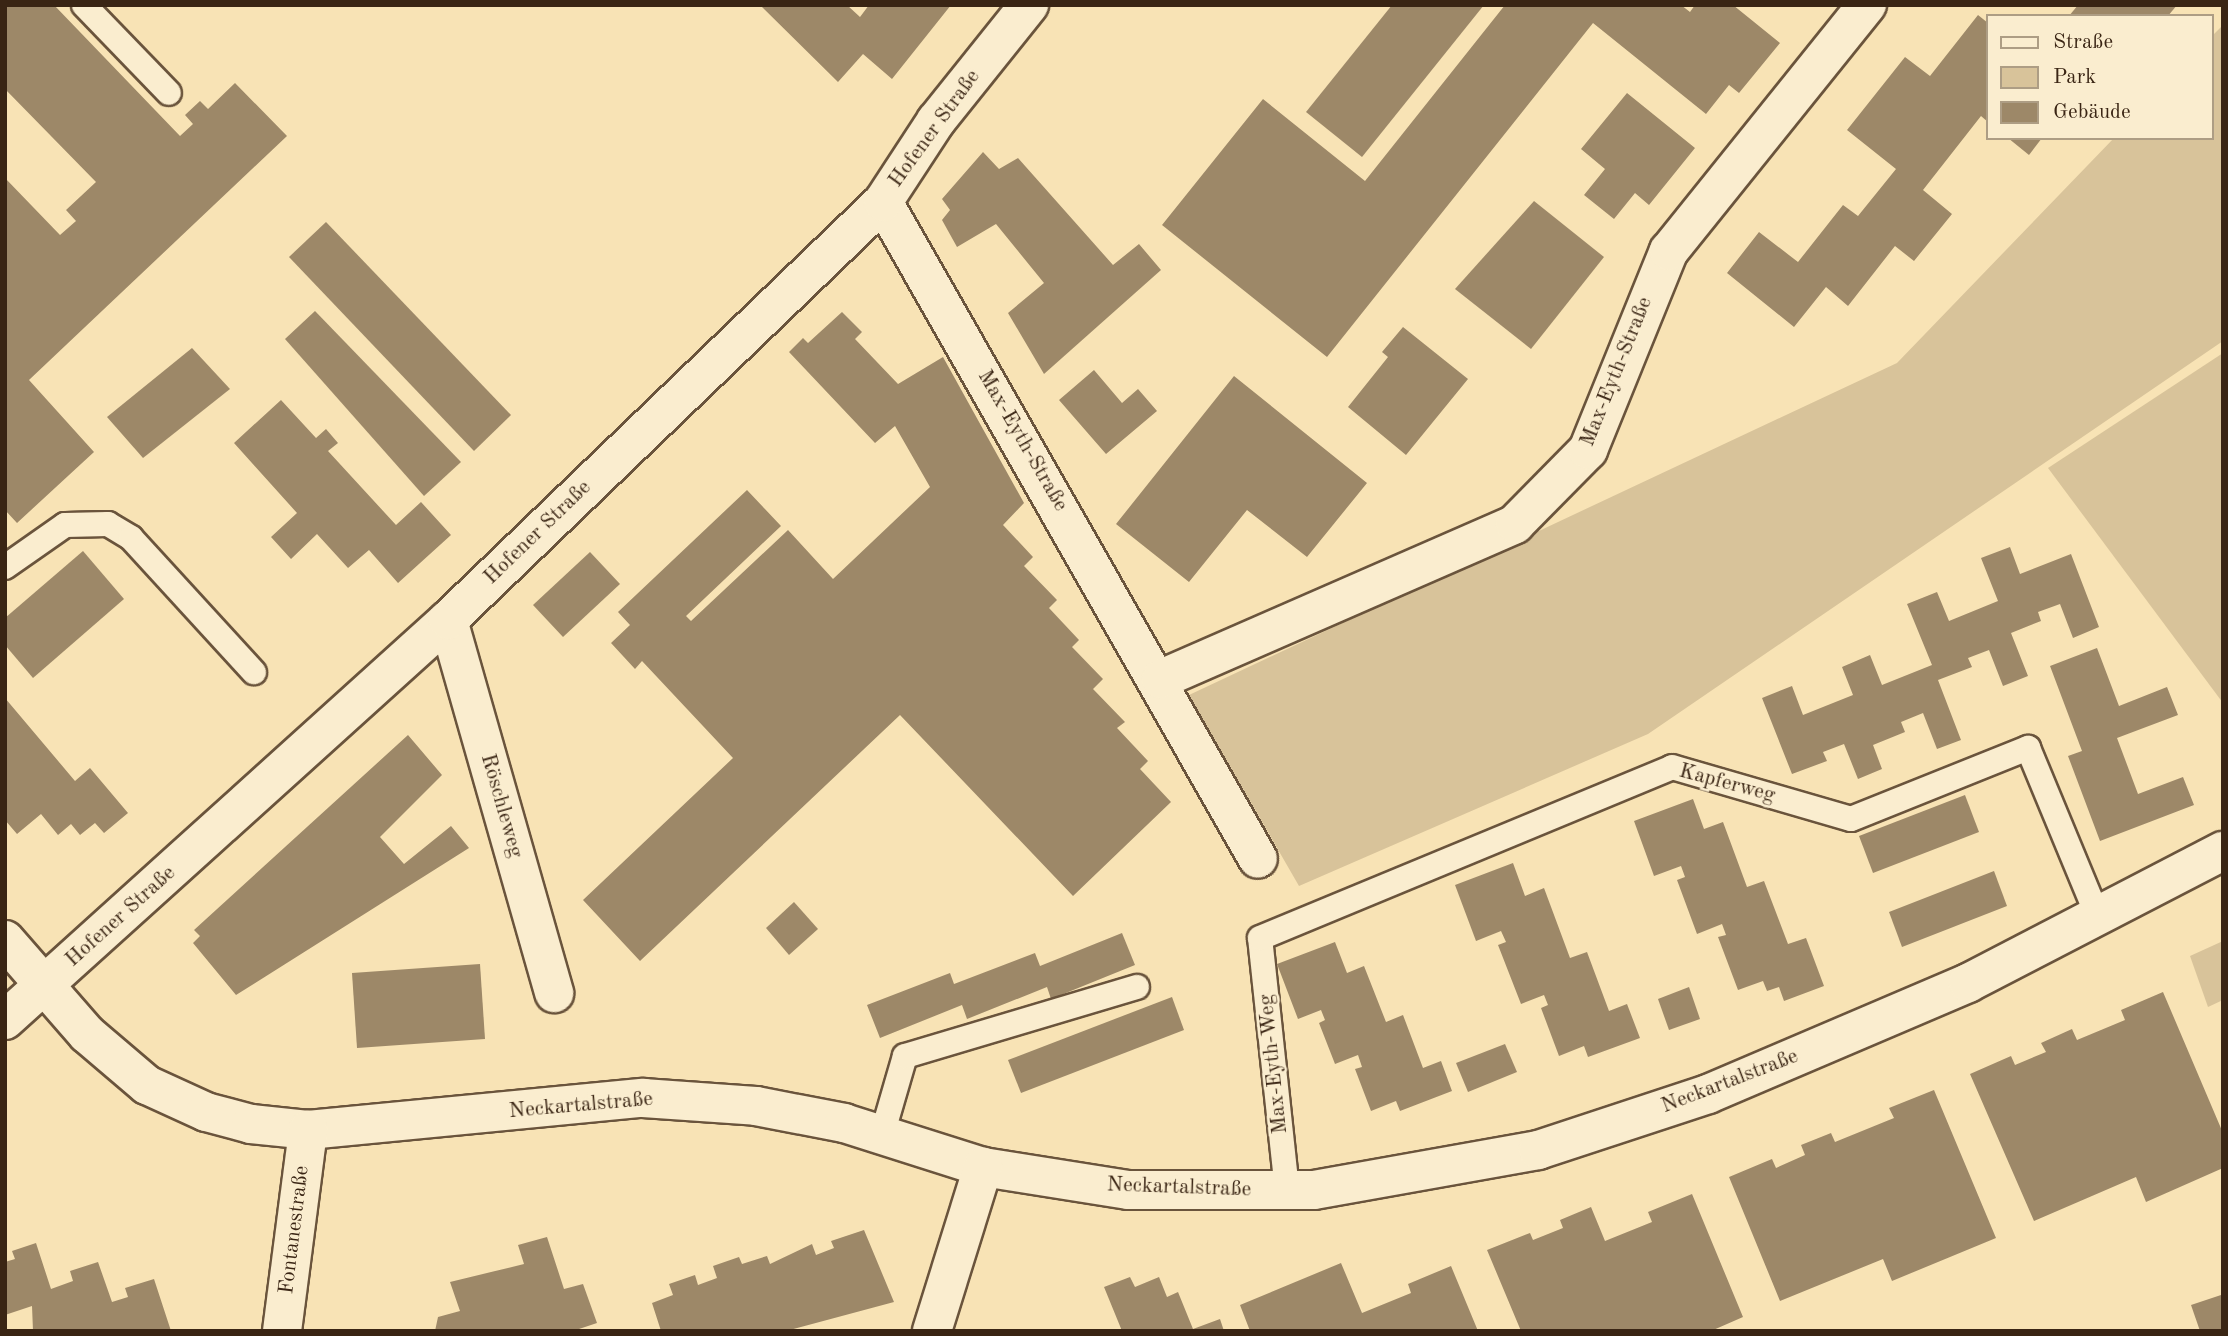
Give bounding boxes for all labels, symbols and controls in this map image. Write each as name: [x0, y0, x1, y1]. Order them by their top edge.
legend: [1986, 14, 2214, 140]
text: Straße: [2053, 32, 2113, 53]
street label: Hofener Straße: [884, 65, 986, 193]
text: Park: [2053, 67, 2096, 88]
text: Gebäude: [2053, 102, 2131, 123]
street label: Max-Eyth-Straße: [1576, 294, 1658, 450]
street label: Max-Eyth-Straße: [971, 366, 1073, 516]
street label: Hofener Straße: [479, 476, 597, 590]
street label: Röschleweg: [474, 751, 528, 861]
street label: Kapferweg: [1676, 759, 1778, 809]
street label: Hofener Straße: [61, 861, 181, 973]
street label: Max-Eyth-Weg: [1254, 993, 1294, 1135]
street label: Neckartalstraße: [1658, 1044, 1802, 1120]
street label: Neckartalstraße: [508, 1087, 654, 1125]
street label: Fontanestraße: [275, 1164, 315, 1296]
street label: Neckartalstraße: [1106, 1173, 1252, 1203]

